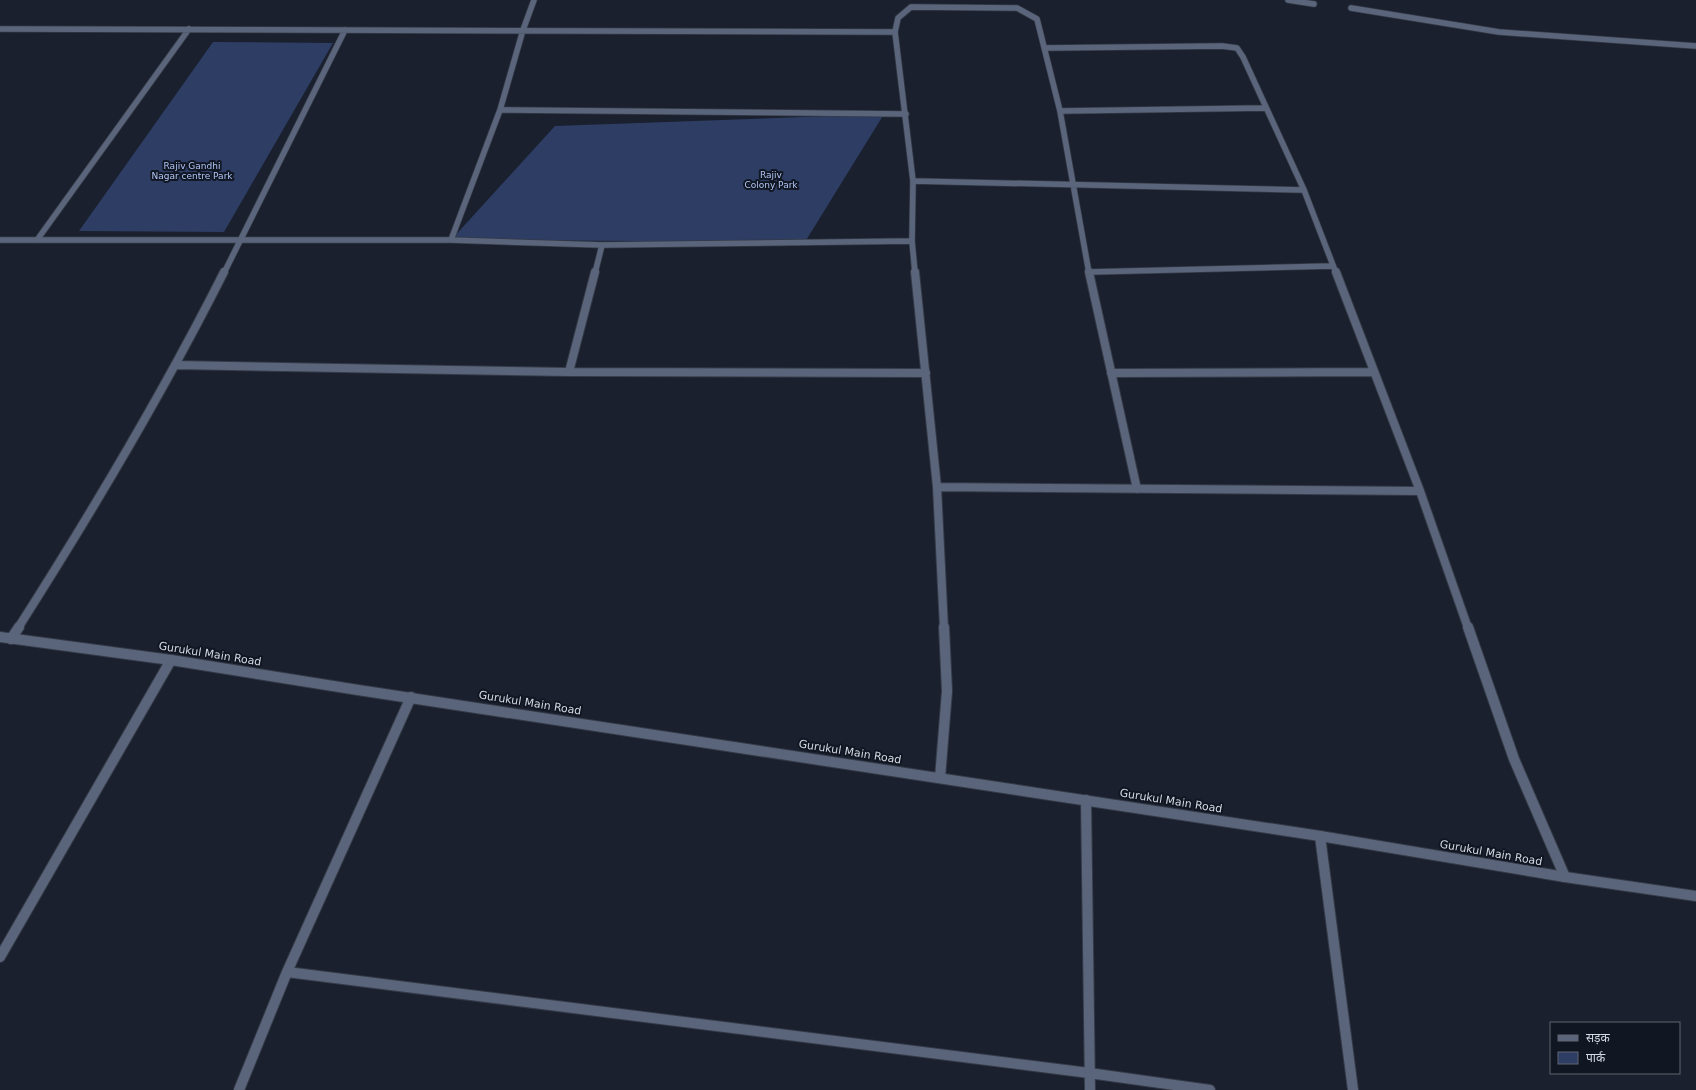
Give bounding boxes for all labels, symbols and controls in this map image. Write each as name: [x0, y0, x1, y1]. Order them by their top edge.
park label: Rajiv Gandhi Nagar centre Park: [151, 161, 233, 181]
park label: Rajiv Colony Park: [744, 170, 798, 190]
street label: Gurukul Main Road: [158, 639, 262, 669]
street label: Gurukul Main Road: [478, 688, 582, 718]
street label: Gurukul Main Road: [798, 737, 902, 767]
street label: Gurukul Main Road: [1119, 786, 1223, 816]
street label: Gurukul Main Road: [1439, 838, 1543, 868]
legend: [1550, 1022, 1680, 1074]
text: सड़क: [1586, 1031, 1611, 1045]
text: पार्क: [1586, 1051, 1606, 1065]

